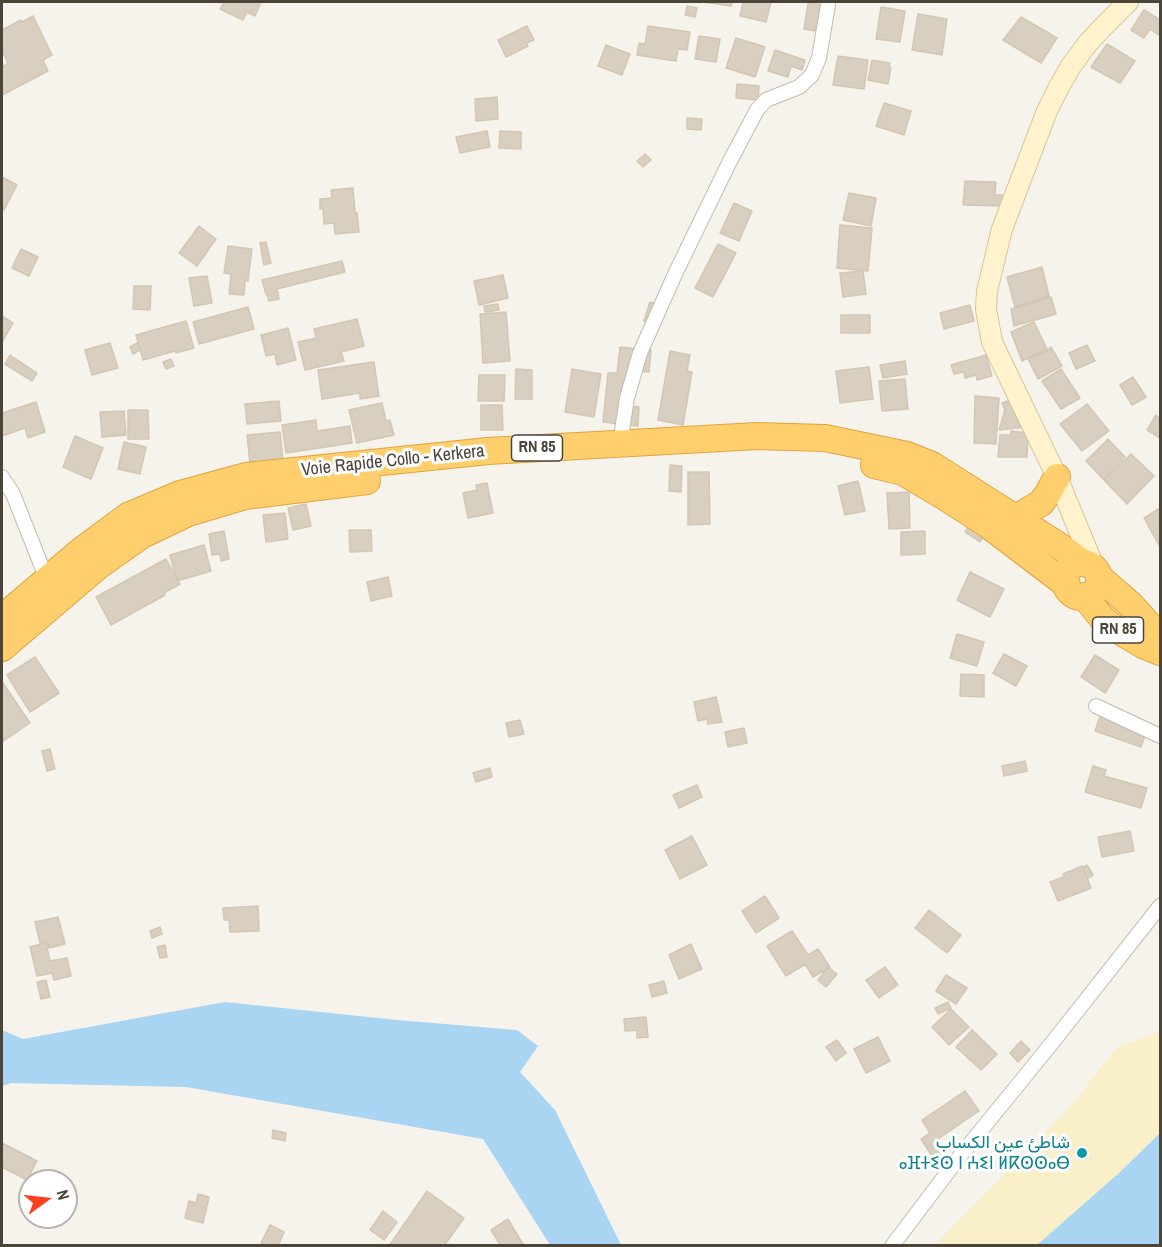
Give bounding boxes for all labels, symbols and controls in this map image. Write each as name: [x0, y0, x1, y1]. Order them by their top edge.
road number: RN 85: [512, 435, 562, 461]
street label: Voie Rapide Collo - Kerkera: [300, 441, 486, 481]
road number: RN 85: [1092, 617, 1144, 643]
place label: شاطئ عين الكساب ⴰⴼⵜⵉⵙ ⵏ ⵄⵉⵏ ⵍⴽⵙⵙⴰⴱ: [899, 1132, 1070, 1174]
marker: شاطئ عين الكساب ⴰⴼⵜⵉⵙ ⵏ ⵄⵉⵏ ⵍⴽⵙⵙⴰⴱ: [1075, 1146, 1089, 1160]
north arrow: [18, 1169, 78, 1229]
text: N: [52, 1187, 75, 1202]

